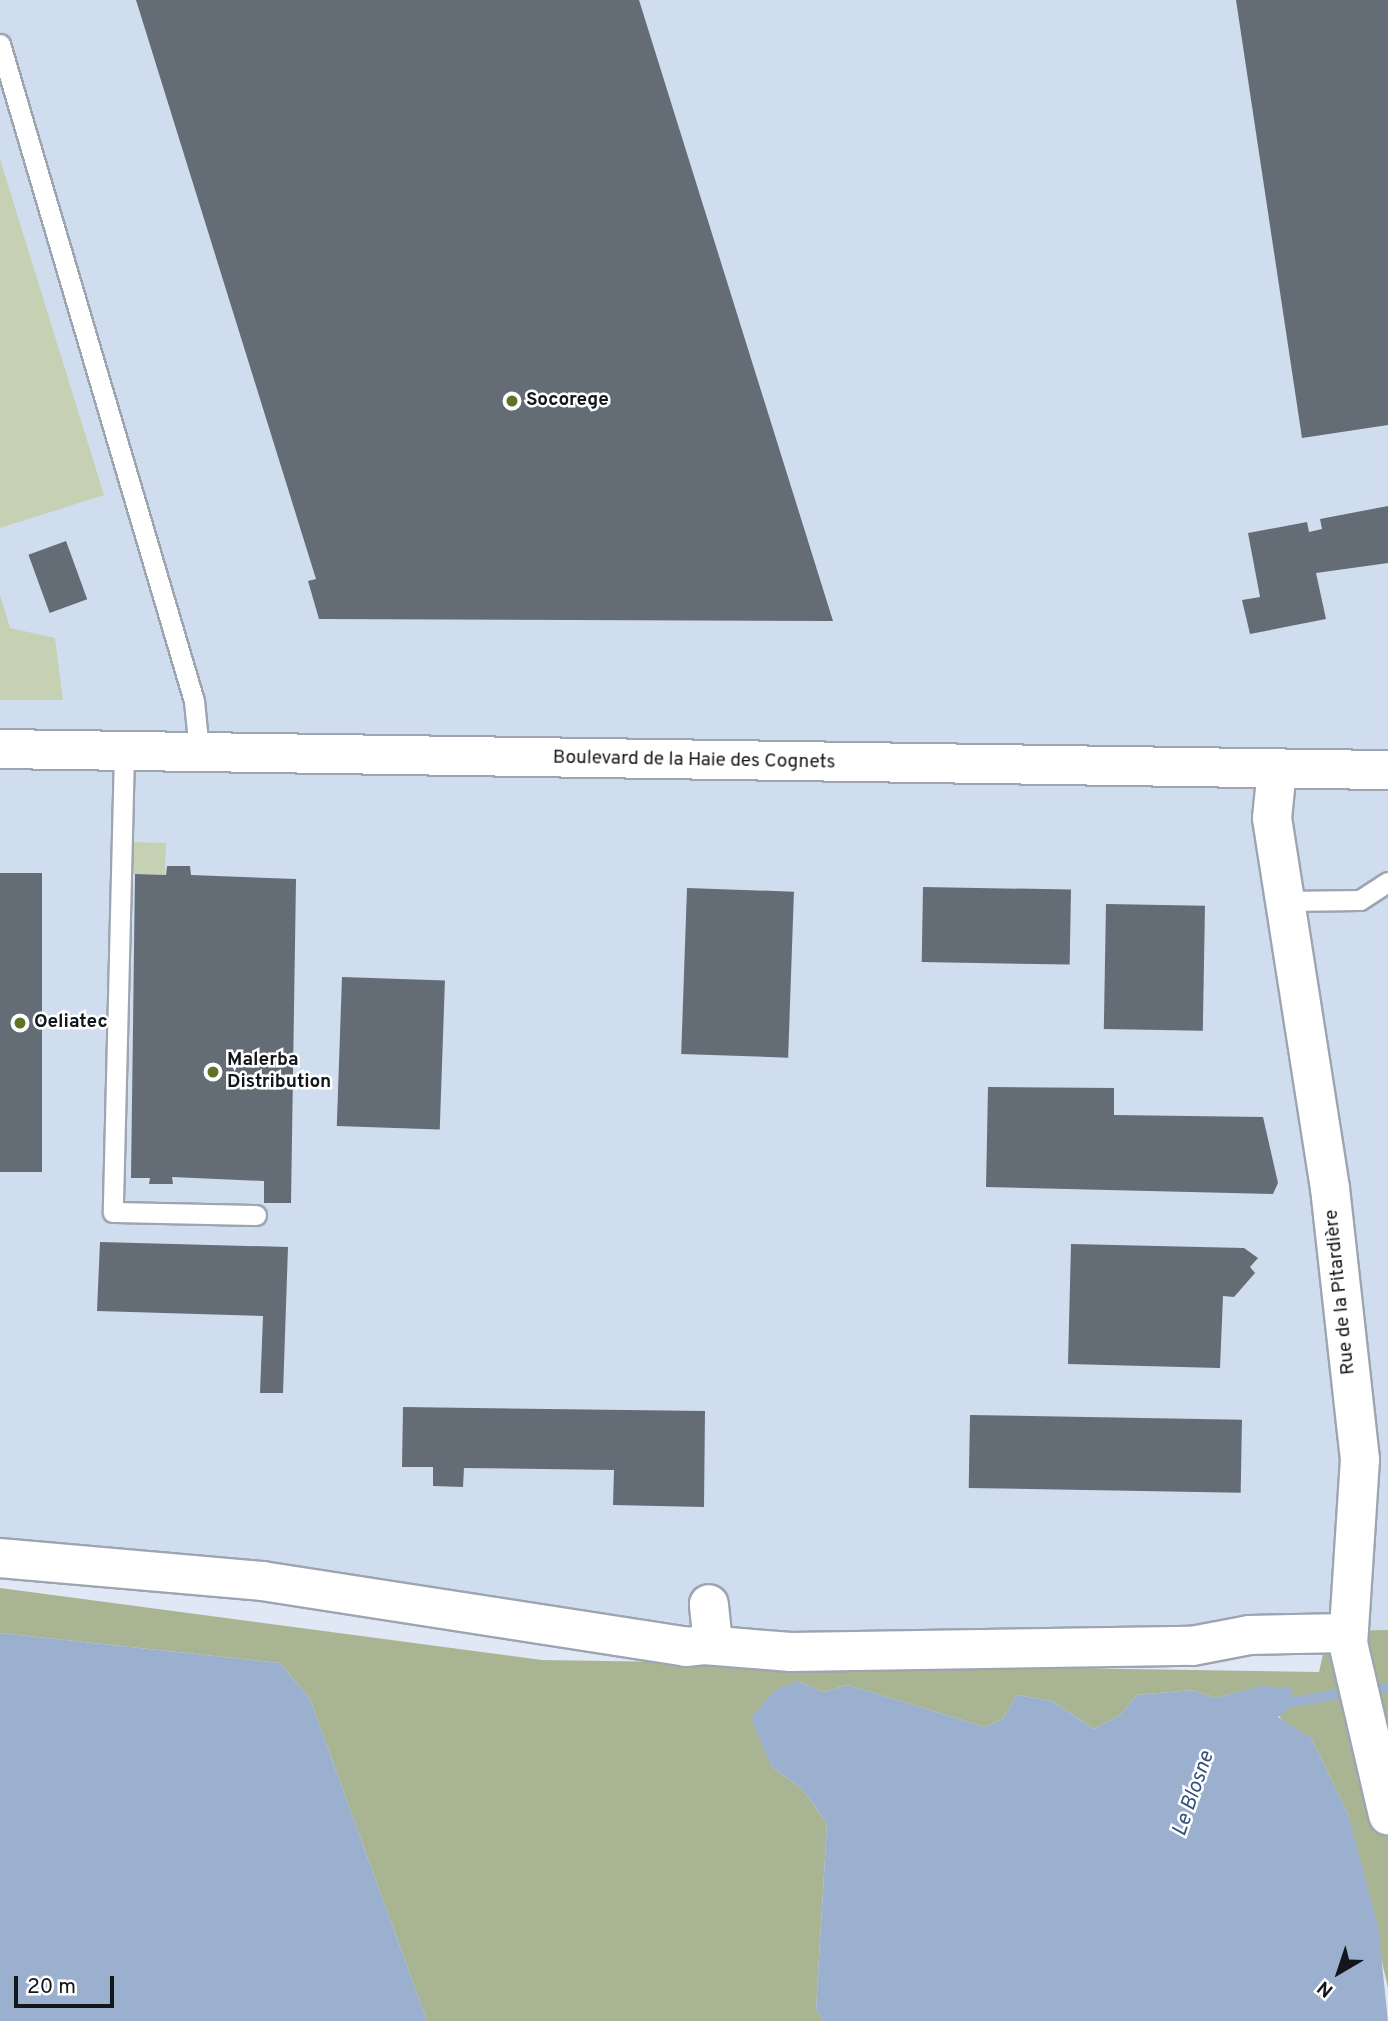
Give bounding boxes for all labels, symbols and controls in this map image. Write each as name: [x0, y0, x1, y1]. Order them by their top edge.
place label: Socorege: [526, 390, 609, 412]
marker: Socorege: [504, 393, 520, 409]
street label: Boulevard de la Haie des Cognets: [553, 747, 835, 775]
place label: Oeliatec: [34, 1012, 108, 1034]
marker: Oeliatec: [12, 1015, 28, 1031]
place label: Malerba Distribution: [227, 1050, 331, 1094]
marker: Malerba Distribution: [205, 1064, 221, 1080]
street label: Rue de la Pitardière: [1321, 1208, 1361, 1376]
water label: Le Blosne: [1168, 1748, 1220, 1840]
north arrow: [1304, 1937, 1374, 2007]
scale bar: [18, 1962, 117, 2006]
text: 20 m: [27, 1974, 76, 2001]
text: N: [1313, 1975, 1339, 2002]

